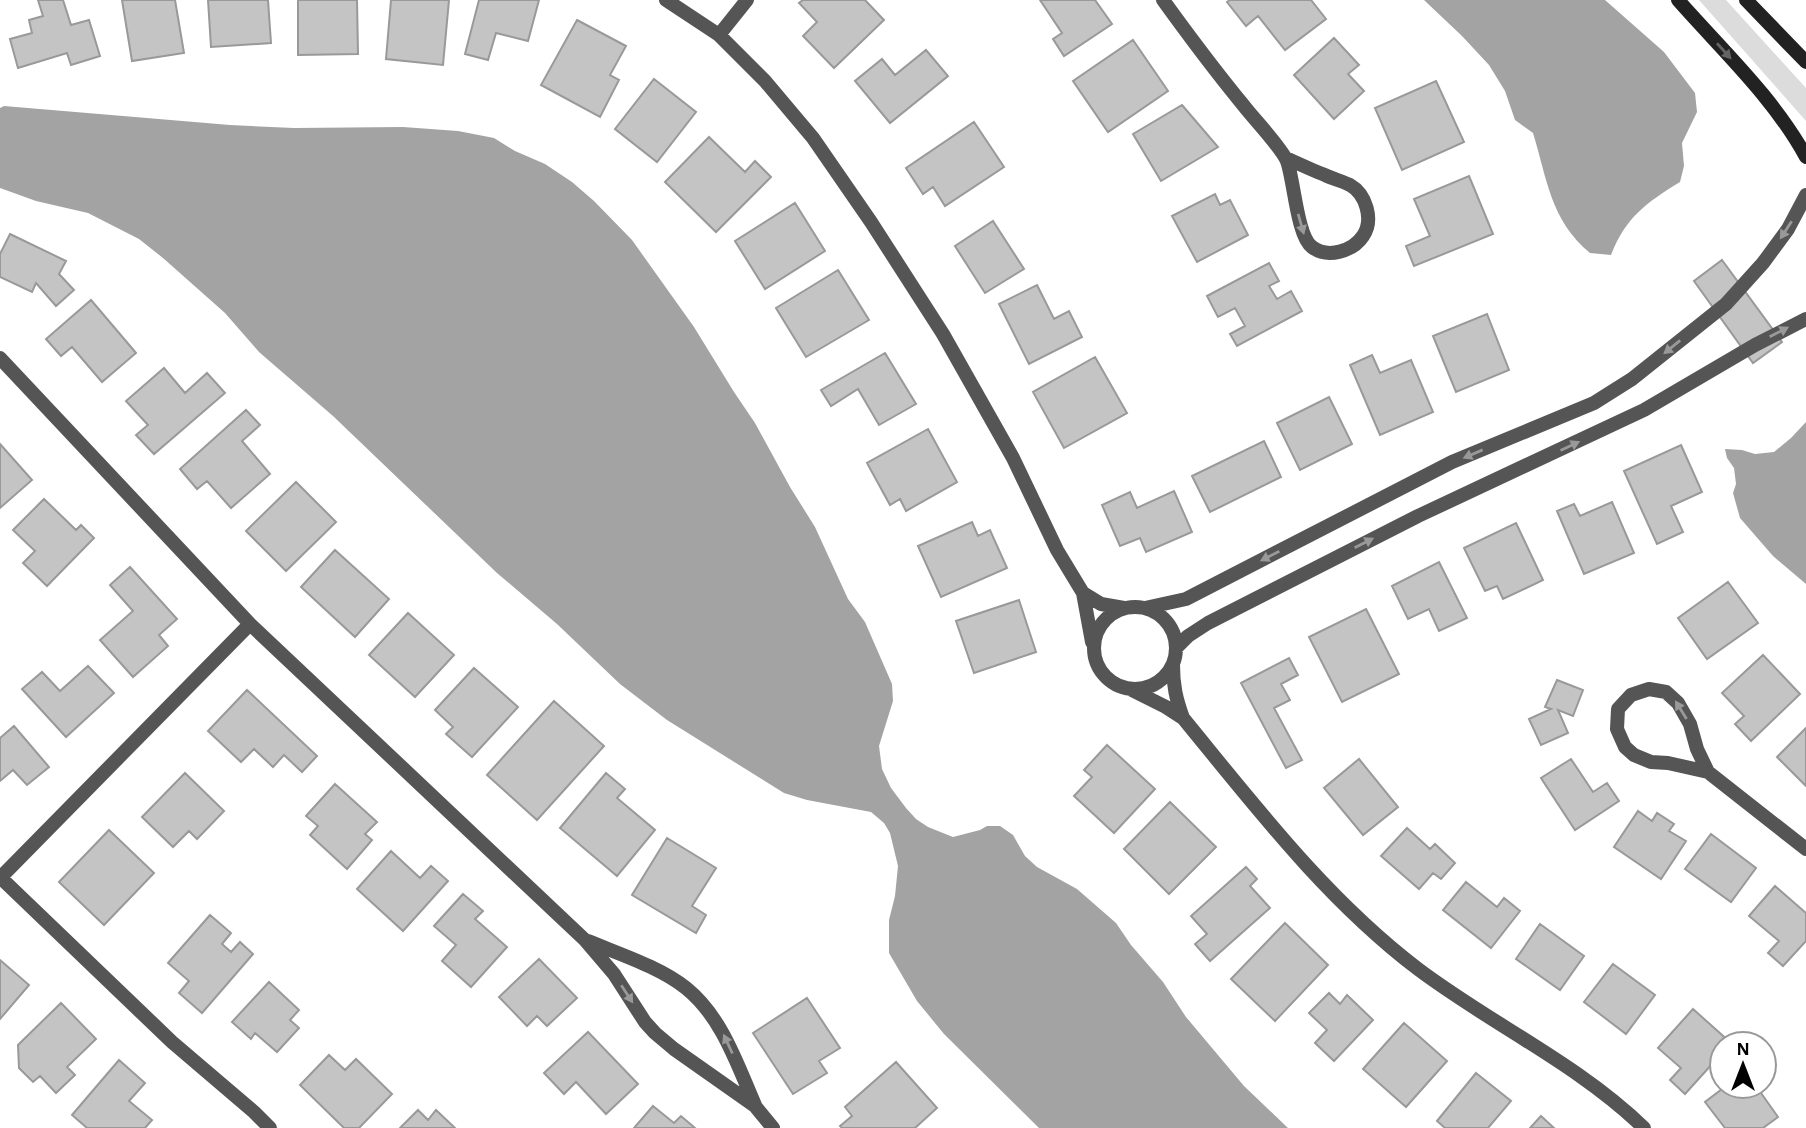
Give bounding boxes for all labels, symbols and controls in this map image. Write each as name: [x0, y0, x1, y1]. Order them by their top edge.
one-way arrow: [1715, 42, 1731, 59]
one-way arrow: [1296, 214, 1306, 235]
one-way arrow: [1780, 220, 1793, 240]
one-way arrow: [1769, 327, 1789, 338]
one-way arrow: [1664, 339, 1681, 354]
one-way arrow: [1560, 440, 1580, 451]
one-way arrow: [1462, 448, 1483, 459]
one-way arrow: [1354, 538, 1374, 549]
one-way arrow: [1260, 550, 1280, 562]
one-way arrow: [1674, 700, 1687, 720]
one-way arrow: [620, 984, 633, 1004]
north arrow: [1708, 1030, 1778, 1100]
one-way arrow: [722, 1033, 733, 1054]
text: N: [1736, 1040, 1750, 1059]

